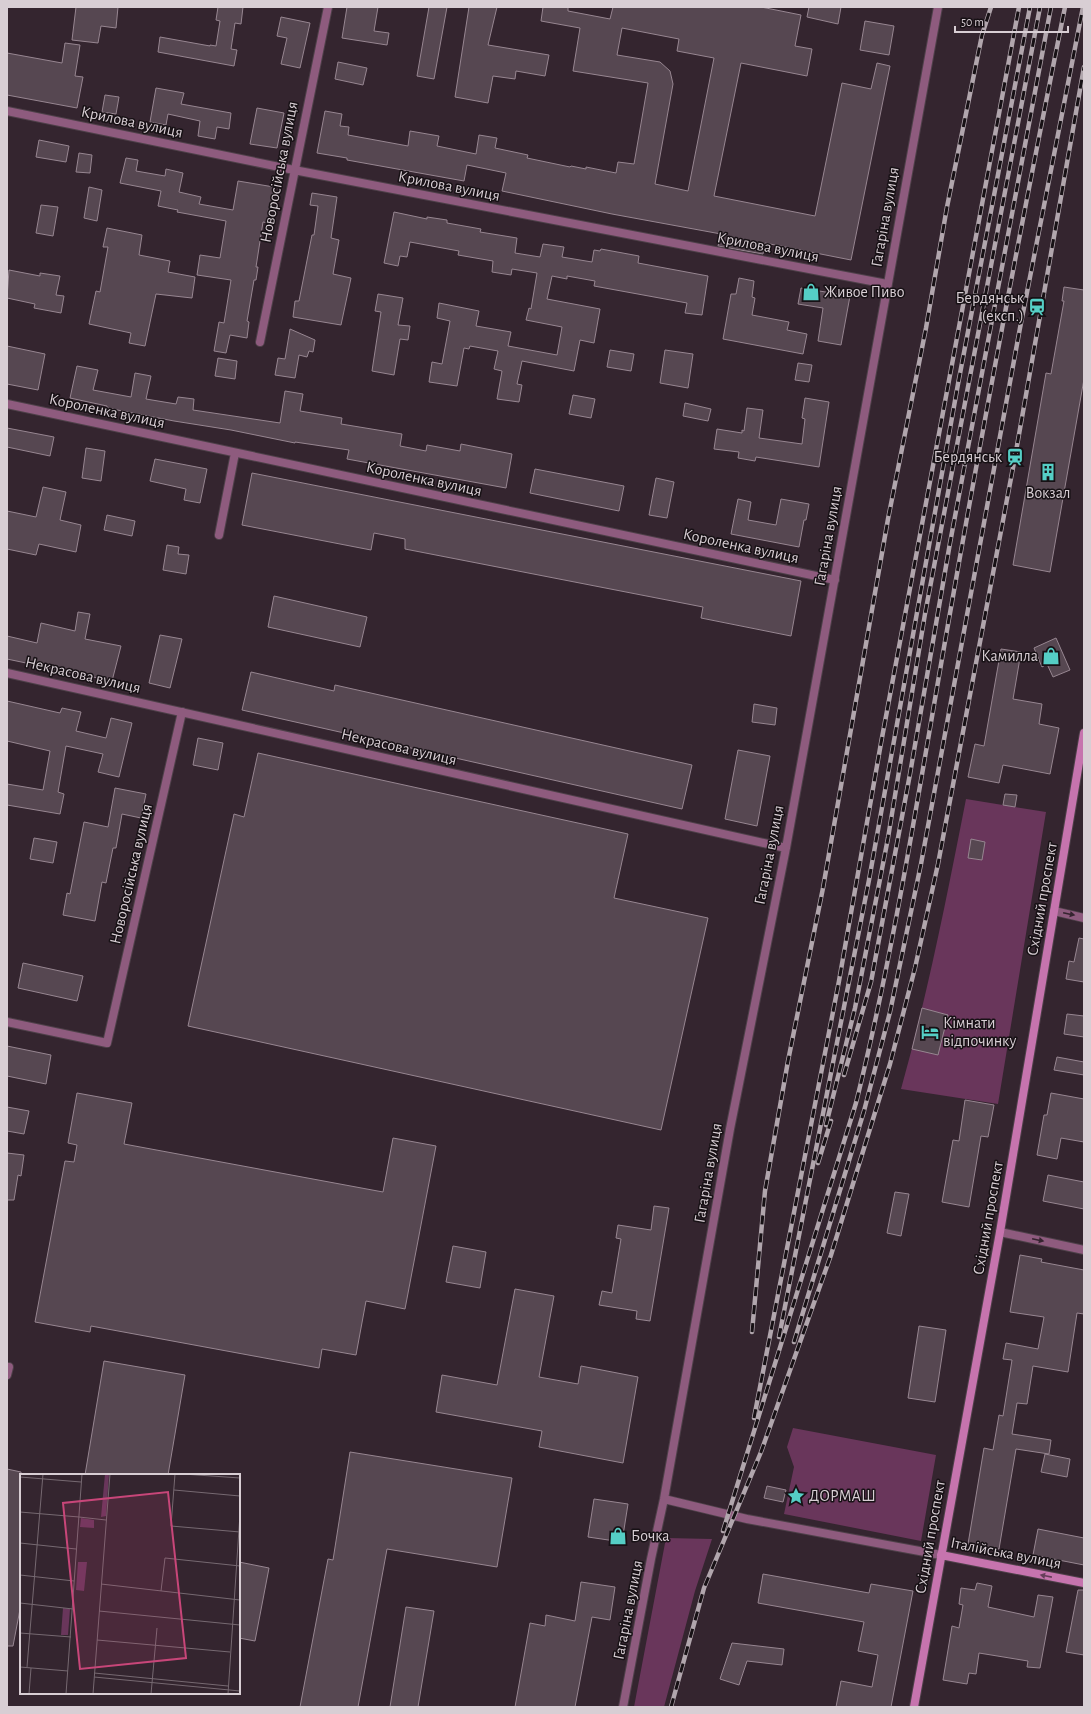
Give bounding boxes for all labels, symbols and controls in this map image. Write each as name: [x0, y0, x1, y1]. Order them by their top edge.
scale bar: [955, 8, 1068, 34]
text: 50 m: [961, 16, 984, 28]
street label: Новоросійська вулиця: [257, 100, 302, 244]
street label: Крилова вулиця: [80, 103, 184, 142]
street label: Гагаріна вулиця: [868, 166, 903, 268]
street label: Крилова вулиця: [396, 168, 501, 205]
street label: Крилова вулиця: [715, 229, 820, 266]
shop icon: Живое Пиво: [801, 282, 821, 302]
place label: Живое Пиво: [824, 284, 905, 300]
place label: Бердянськ (експ.): [955, 290, 1025, 324]
station icon: Бердянськ (експ.): [1027, 297, 1047, 317]
street label: Короленка вулиця: [47, 391, 166, 432]
station icon: Бердянськ: [1005, 447, 1025, 467]
place label: Бердянськ: [933, 449, 1003, 465]
street label: Короленка вулиця: [364, 459, 483, 500]
building icon: Вокзал: [1038, 462, 1058, 482]
street label: Гагаріна вулиця: [811, 485, 846, 587]
place label: Вокзал: [1026, 485, 1070, 501]
street label: Короленка вулиця: [681, 526, 800, 567]
shop icon: Камилла: [1041, 646, 1061, 666]
place label: Камилла: [981, 648, 1038, 664]
street label: Некрасова вулиця: [23, 654, 142, 697]
street label: Некрасова вулиця: [339, 726, 458, 769]
street label: Новоросійська вулиця: [107, 802, 156, 946]
street label: Гагаріна вулиця: [751, 804, 787, 906]
street label: Східний проспект: [1024, 841, 1060, 957]
one-way arrow: [1063, 912, 1075, 918]
place label: Кімнати відпочинку: [943, 1015, 1016, 1050]
hotel icon: Кімнати відпочинку: [920, 1022, 940, 1042]
street label: Гагаріна вулиця: [691, 1122, 726, 1224]
street label: Східний проспект: [970, 1160, 1006, 1276]
one-way arrow: [1032, 1238, 1045, 1244]
inset map: [20, 1474, 240, 1694]
street label: Східний проспект: [912, 1479, 948, 1595]
place icon: ДОРМАШ: [786, 1486, 806, 1506]
place label: ДОРМАШ: [809, 1488, 876, 1504]
shop icon: Бочка: [608, 1526, 628, 1546]
place label: Бочка: [631, 1528, 669, 1544]
street label: Італійська вулиця: [949, 1534, 1063, 1573]
street label: Гагаріна вулиця: [610, 1559, 646, 1661]
one-way arrow: [1040, 1572, 1052, 1578]

